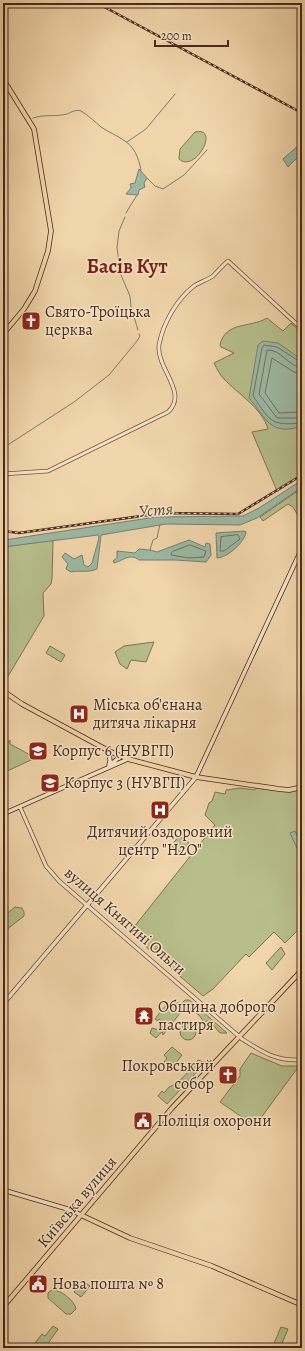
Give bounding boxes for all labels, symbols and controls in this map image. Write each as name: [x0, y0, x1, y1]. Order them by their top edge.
scale bar: [155, 22, 228, 48]
text: 200 m: [161, 28, 192, 44]
district label: Басів Кут: [86, 253, 168, 280]
place label: Свято-Троїцька церква: [45, 301, 151, 341]
church icon: Свято-Троїцька церква: [20, 310, 42, 332]
water label: Устя: [138, 497, 174, 523]
place label: Міська об'єнана дитяча лікарня: [92, 694, 203, 734]
hospital icon: Міська об'єнана дитяча лікарня: [68, 703, 90, 725]
school or university icon: Корпус 6 (НУВГП): [27, 740, 49, 762]
place label: Корпус 6 (НУВГП): [52, 740, 174, 762]
school or university icon: Корпус 3 (НУВГП): [39, 772, 61, 794]
place label: Корпус 3 (НУВГП): [64, 772, 185, 794]
hospital icon: Дитячий оздоровчий центр "H2O": [149, 799, 171, 821]
place label: Дитячий оздоровчий центр "H2O": [87, 821, 233, 861]
street label: вулиця Княгині Ольги: [60, 862, 190, 980]
place label: Община доброго пастиря: [158, 996, 276, 1036]
temple icon: Община доброго пастиря: [133, 1005, 155, 1027]
place label: Покровський собор: [121, 1055, 214, 1095]
church icon: Покровський собор: [217, 1064, 239, 1086]
public building icon: Поліцiя охорони: [132, 1110, 154, 1132]
place label: Поліцiя охорони: [157, 1110, 272, 1132]
street label: Київська вулиця: [32, 1151, 122, 1252]
public building icon: Нова пошта № 8: [27, 1273, 49, 1295]
place label: Нова пошта № 8: [52, 1273, 164, 1295]

